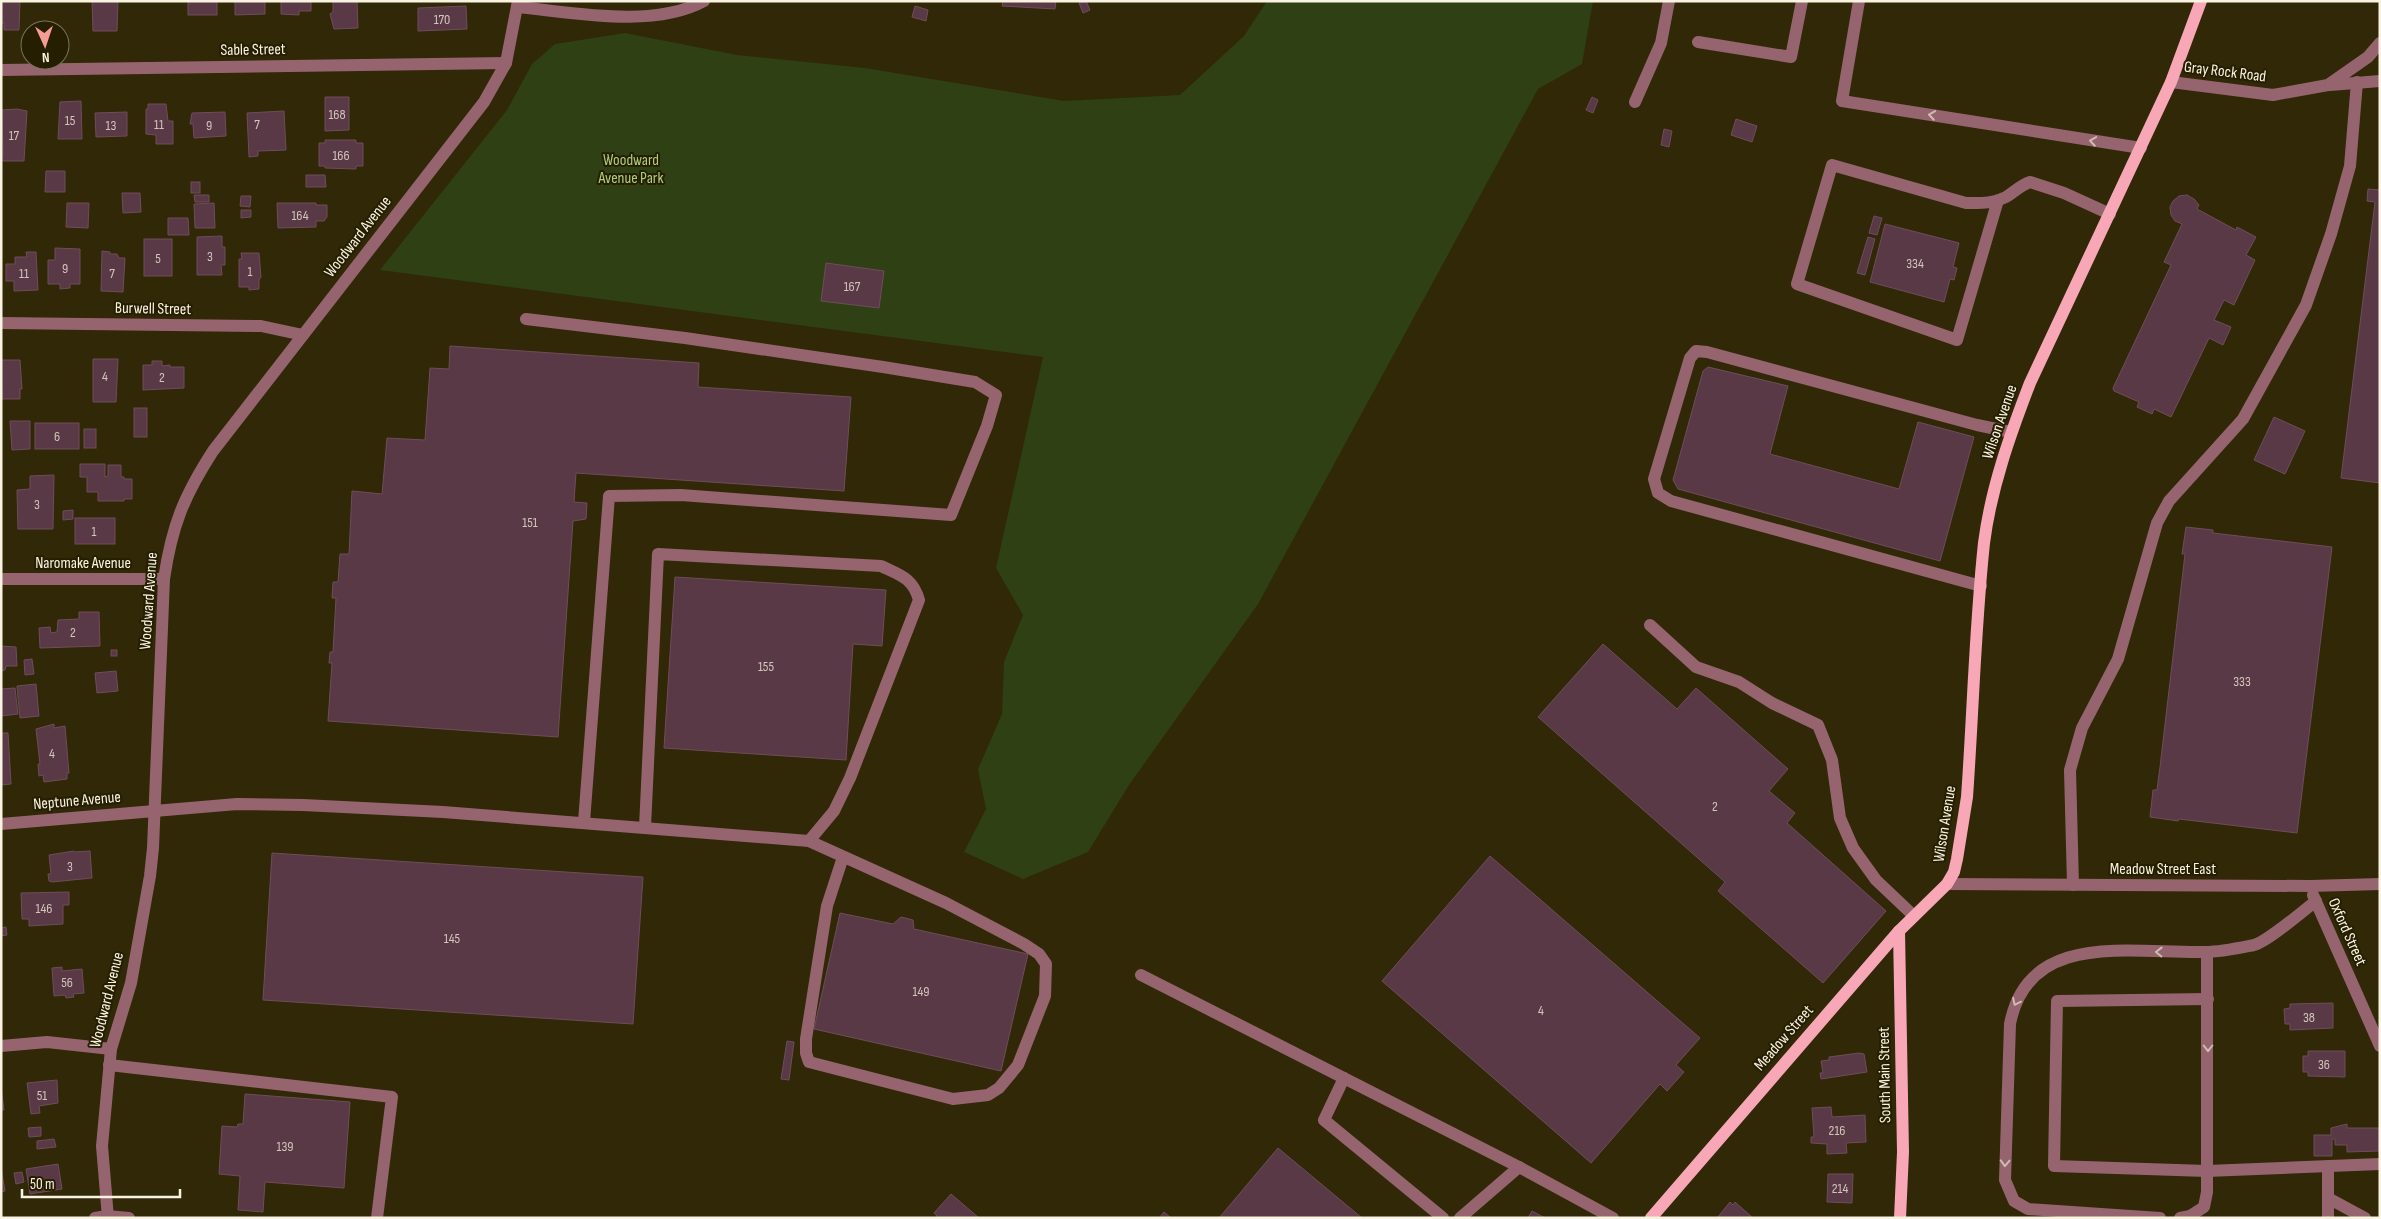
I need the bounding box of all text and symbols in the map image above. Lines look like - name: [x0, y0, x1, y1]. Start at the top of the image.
- house number: 170: [434, 11, 450, 28]
- north arrow: [20, 20, 70, 70]
- street label: Sable Street: [220, 40, 286, 60]
- text: N: [41, 49, 50, 66]
- street label: Gray Rock Road: [2183, 58, 2267, 86]
- house number: 168: [328, 106, 346, 123]
- one-way arrow: [1928, 111, 1936, 121]
- house number: 15: [65, 112, 76, 129]
- house number: 11: [154, 116, 164, 133]
- house number: 7: [254, 116, 260, 133]
- house number: 13: [106, 117, 117, 134]
- house number: 9: [206, 117, 212, 134]
- house number: 17: [9, 127, 20, 144]
- one-way arrow: [2088, 136, 2097, 146]
- house number: 166: [332, 147, 350, 164]
- park label: Woodward Avenue Park: [597, 151, 664, 188]
- street label: Woodward Avenue: [320, 193, 396, 281]
- house number: 164: [291, 207, 309, 224]
- house number: 3: [207, 248, 213, 265]
- house number: 5: [155, 250, 161, 267]
- house number: 334: [1906, 255, 1924, 272]
- house number: 9: [62, 260, 68, 277]
- house number: 1: [248, 263, 253, 280]
- house number: 11: [19, 265, 29, 282]
- house number: 7: [109, 265, 115, 282]
- house number: 167: [844, 278, 861, 295]
- street label: Burwell Street: [115, 299, 191, 319]
- house number: 4: [102, 368, 108, 385]
- house number: 2: [159, 369, 165, 386]
- street label: Wilson Avenue: [1978, 382, 2022, 462]
- house number: 6: [54, 428, 60, 445]
- house number: 3: [34, 496, 40, 513]
- house number: 151: [522, 514, 538, 531]
- house number: 1: [92, 523, 97, 540]
- street label: Woodward Avenue: [136, 552, 162, 650]
- street label: Naromake Avenue: [35, 554, 131, 573]
- house number: 2: [70, 624, 76, 641]
- house number: 155: [758, 658, 774, 675]
- house number: 333: [2233, 673, 2251, 690]
- house number: 4: [49, 745, 55, 762]
- street label: Wilson Avenue: [1930, 784, 1960, 864]
- street label: Neptune Avenue: [32, 788, 122, 814]
- house number: 2: [1712, 798, 1718, 815]
- house number: 3: [67, 858, 73, 875]
- street label: Meadow Street East: [2110, 860, 2216, 879]
- street label: Oxford Street: [2324, 895, 2370, 969]
- house number: 146: [36, 900, 52, 917]
- house number: 145: [444, 930, 461, 947]
- one-way arrow: [2154, 946, 2162, 957]
- street label: Woodward Avenue: [86, 950, 128, 1050]
- house number: 56: [61, 974, 73, 991]
- house number: 149: [913, 983, 929, 1000]
- one-way arrow: [2012, 997, 2023, 1006]
- street label: Meadow Street: [1750, 1001, 1818, 1075]
- house number: 4: [1538, 1002, 1544, 1019]
- house number: 38: [2303, 1009, 2315, 1026]
- street label: South Main Street: [1875, 1027, 1895, 1123]
- one-way arrow: [2203, 1044, 2213, 1052]
- house number: 36: [2318, 1056, 2330, 1073]
- house number: 51: [37, 1087, 47, 1104]
- house number: 216: [1829, 1122, 1845, 1139]
- house number: 139: [277, 1138, 293, 1155]
- one-way arrow: [2000, 1159, 2011, 1167]
- scale bar: [22, 1166, 180, 1198]
- text: 50 m: [30, 1175, 55, 1194]
- house number: 214: [1832, 1180, 1848, 1197]

